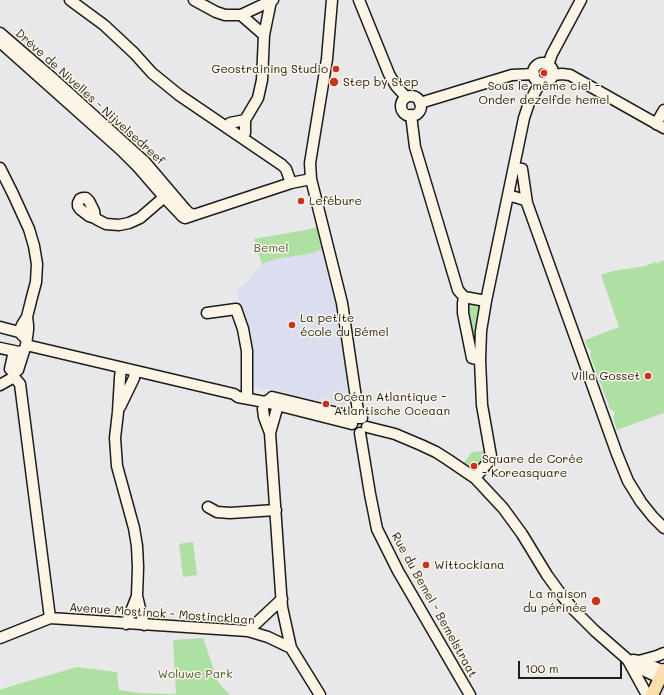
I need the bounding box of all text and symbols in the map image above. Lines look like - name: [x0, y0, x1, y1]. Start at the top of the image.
- street label: Drève de Nivelles - Nijvelsedreef: [12, 26, 168, 168]
- place label: Geostraining Studio: [212, 62, 328, 76]
- marker: Geostraining Studio: [331, 64, 341, 74]
- marker: Sous le même ciel - Onder dezelfde hemel: [539, 68, 549, 78]
- place label: Step by Step: [343, 75, 418, 89]
- marker: Step by Step: [328, 76, 340, 88]
- place label: Sous le même ciel - Onder dezelfde hemel: [479, 79, 609, 107]
- place label: Lefébure: [309, 194, 362, 208]
- marker: Lefébure: [296, 196, 306, 206]
- park label: Bemel: [254, 241, 288, 255]
- place label: La petite école du Bémel: [300, 311, 389, 339]
- marker: La petite école du Bémel: [287, 320, 297, 330]
- place label: Villa Gosset: [571, 369, 640, 383]
- marker: Villa Gosset: [643, 371, 653, 381]
- place label: Océan Atlantique - Atlantische Oceaan: [334, 390, 450, 418]
- marker: Océan Atlantique - Atlantische Oceaan: [321, 399, 331, 409]
- place label: Square de Corée - Koreasquare: [482, 452, 583, 480]
- marker: Square de Corée - Koreasquare: [469, 461, 479, 471]
- street label: Rue du Bemel - Bemelstraat: [388, 530, 480, 680]
- place label: Wittockiana: [434, 558, 505, 572]
- marker: Wittockiana: [421, 560, 431, 570]
- place label: La maison du périnée: [523, 587, 587, 615]
- marker: La maison du périnée: [590, 595, 602, 607]
- street label: Avenue Mostinck - Mostincklaan: [69, 600, 255, 628]
- scale bar: [520, 653, 624, 679]
- text: 100 m: [525, 660, 559, 676]
- park label: Woluwe Park: [157, 667, 233, 681]

